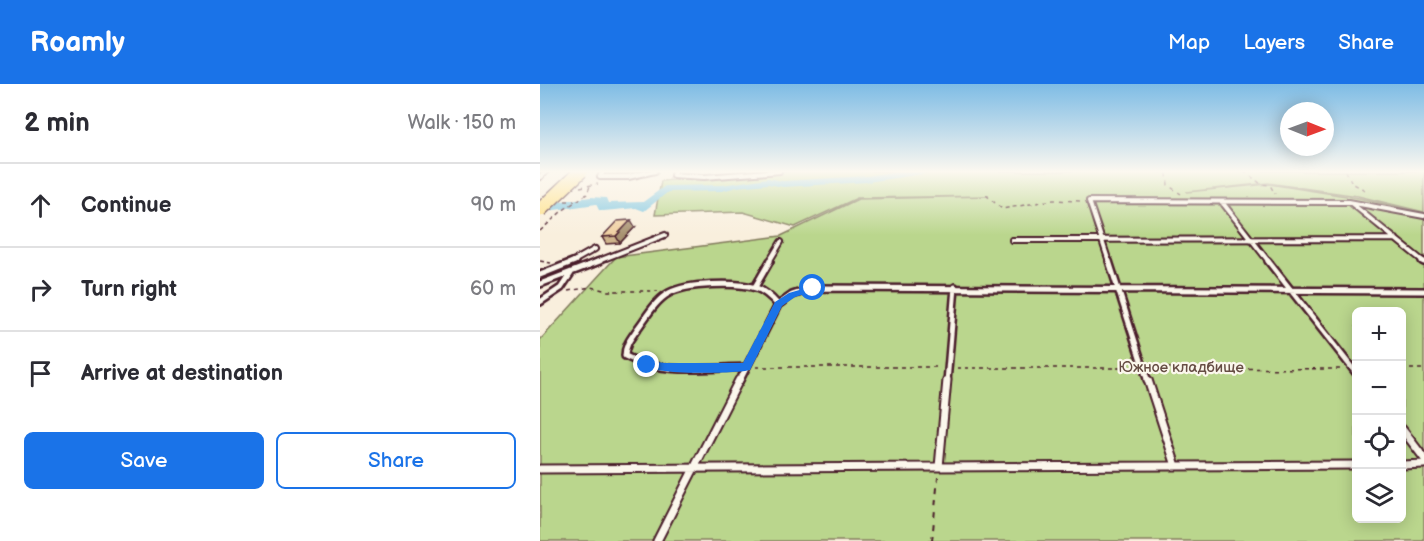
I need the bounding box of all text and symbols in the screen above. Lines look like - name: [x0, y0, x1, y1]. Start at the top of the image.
- text: Roamly: [30, 26, 125, 59]
- text: Map: [1168, 30, 1210, 55]
- text: Layers: [1243, 30, 1305, 55]
- text: Share: [1338, 30, 1394, 55]
- north arrow: [1280, 102, 1334, 156]
- text: 2 min: [24, 108, 90, 139]
- text: Walk · 150 m: [407, 111, 516, 135]
- icon: ahead: [24, 189, 57, 222]
- text: Continue: [81, 192, 171, 219]
- text: 90 m: [471, 193, 516, 217]
- icon: right: [24, 273, 57, 306]
- route start: [799, 274, 825, 300]
- text: Turn right: [81, 276, 177, 303]
- text: 60 m: [470, 277, 516, 301]
- map controls: [1352, 307, 1406, 523]
- button: +: [1352, 307, 1406, 361]
- route end: [633, 351, 659, 377]
- icon: arrive: [24, 357, 57, 390]
- park label: Южное кладбище: [1118, 358, 1244, 377]
- text: Arrive at destination: [81, 360, 283, 387]
- button: −: [1352, 361, 1406, 415]
- button: locate: [1352, 415, 1406, 469]
- button: Save: [24, 432, 264, 489]
- button: Share: [276, 432, 516, 489]
- button: layers: [1352, 469, 1406, 523]

